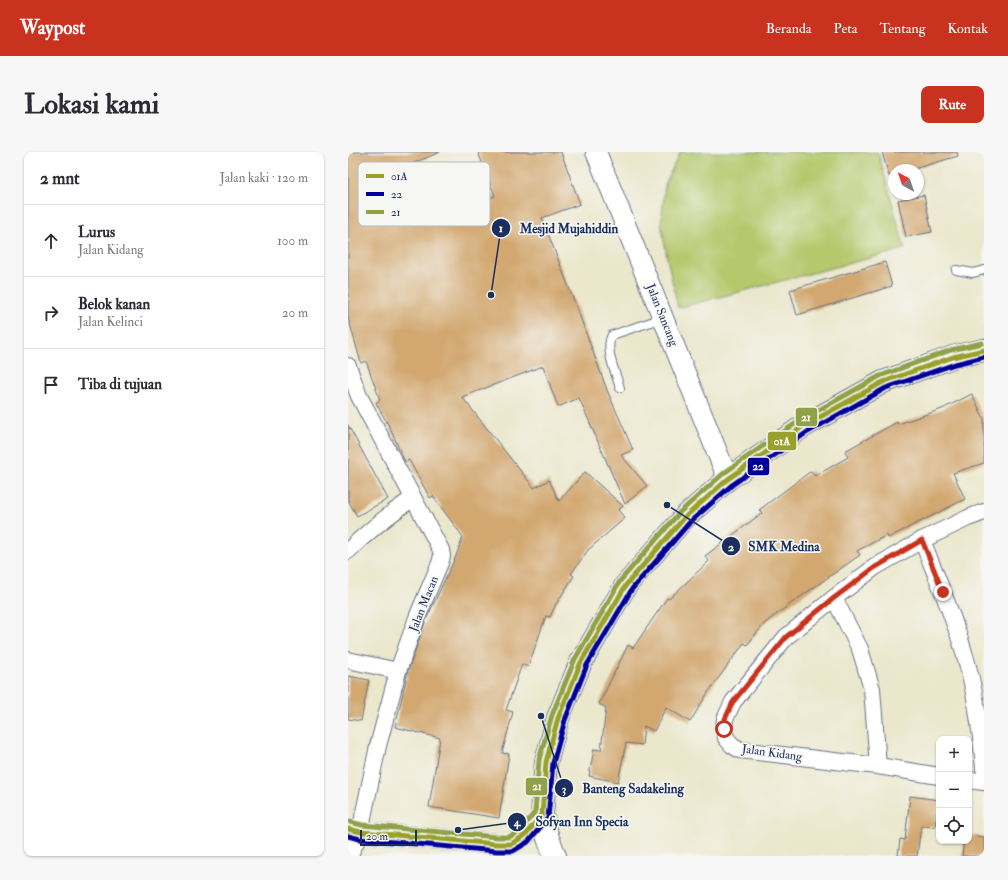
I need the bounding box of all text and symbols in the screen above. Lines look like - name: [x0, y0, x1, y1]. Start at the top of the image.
- text: Waypost: [20, 16, 85, 40]
- text: Beranda: [766, 20, 812, 37]
- text: Peta: [834, 20, 858, 37]
- text: Tentang: [880, 20, 926, 37]
- text: Kontak: [948, 20, 988, 37]
- button: Rute: [921, 86, 984, 123]
- text: Lokasi kami: [24, 87, 159, 122]
- legend: [358, 162, 490, 226]
- north arrow: [888, 164, 924, 200]
- text: 2 mnt: [40, 168, 80, 189]
- text: Jalan kaki · 120 m: [220, 170, 308, 186]
- text: 01A: [391, 170, 407, 183]
- text: 22: [391, 188, 403, 201]
- text: 21: [391, 206, 401, 219]
- callout: Mesjid Mujahiddin: [491, 216, 626, 241]
- text: 1: [499, 221, 503, 236]
- text: Mesjid Mujahiddin: [519, 221, 619, 237]
- text: Lurus: [78, 223, 115, 242]
- icon: ahead: [40, 230, 62, 252]
- text: 100 m: [277, 233, 308, 249]
- text: Jalan Kidang: [78, 242, 144, 258]
- street label: Jalan Sancang: [642, 281, 682, 349]
- text: Belok kanan: [78, 295, 150, 314]
- icon: right: [40, 302, 62, 324]
- text: 20 m: [282, 305, 308, 321]
- text: Jalan Kelinci: [78, 314, 143, 330]
- icon: arrive: [40, 374, 62, 396]
- text: Tiba di tujuan: [78, 375, 162, 394]
- line badge: 21: [795, 407, 818, 427]
- text: 21: [801, 411, 811, 424]
- line badge: 01A: [767, 431, 797, 451]
- text: 01A: [774, 435, 791, 448]
- line badge: 22: [747, 457, 770, 476]
- text: 22: [752, 460, 764, 473]
- callout: SMK Medina: [721, 534, 828, 559]
- text: SMK Medina: [748, 539, 820, 555]
- text: 2: [728, 540, 734, 555]
- street label: Jalan Macan: [406, 574, 442, 635]
- route end: [934, 583, 952, 601]
- route start: [715, 720, 733, 738]
- map controls: [936, 736, 972, 844]
- button: +: [936, 736, 972, 772]
- street label: Jalan Kidang: [740, 741, 804, 765]
- button: −: [936, 772, 972, 808]
- callout: Banteng Sadakeling: [554, 776, 692, 801]
- line badge: 21: [525, 777, 548, 796]
- text: 21: [532, 780, 542, 793]
- text: Banteng Sadakeling: [582, 781, 684, 798]
- text: 3: [562, 782, 567, 797]
- button: locate: [936, 808, 972, 844]
- callout: Sofyan Inn Specia: [507, 809, 636, 834]
- text: Sofyan Inn Specia: [536, 814, 629, 831]
- text: 4: [513, 815, 522, 830]
- scale bar: [360, 828, 417, 847]
- text: 20 m: [366, 830, 388, 843]

